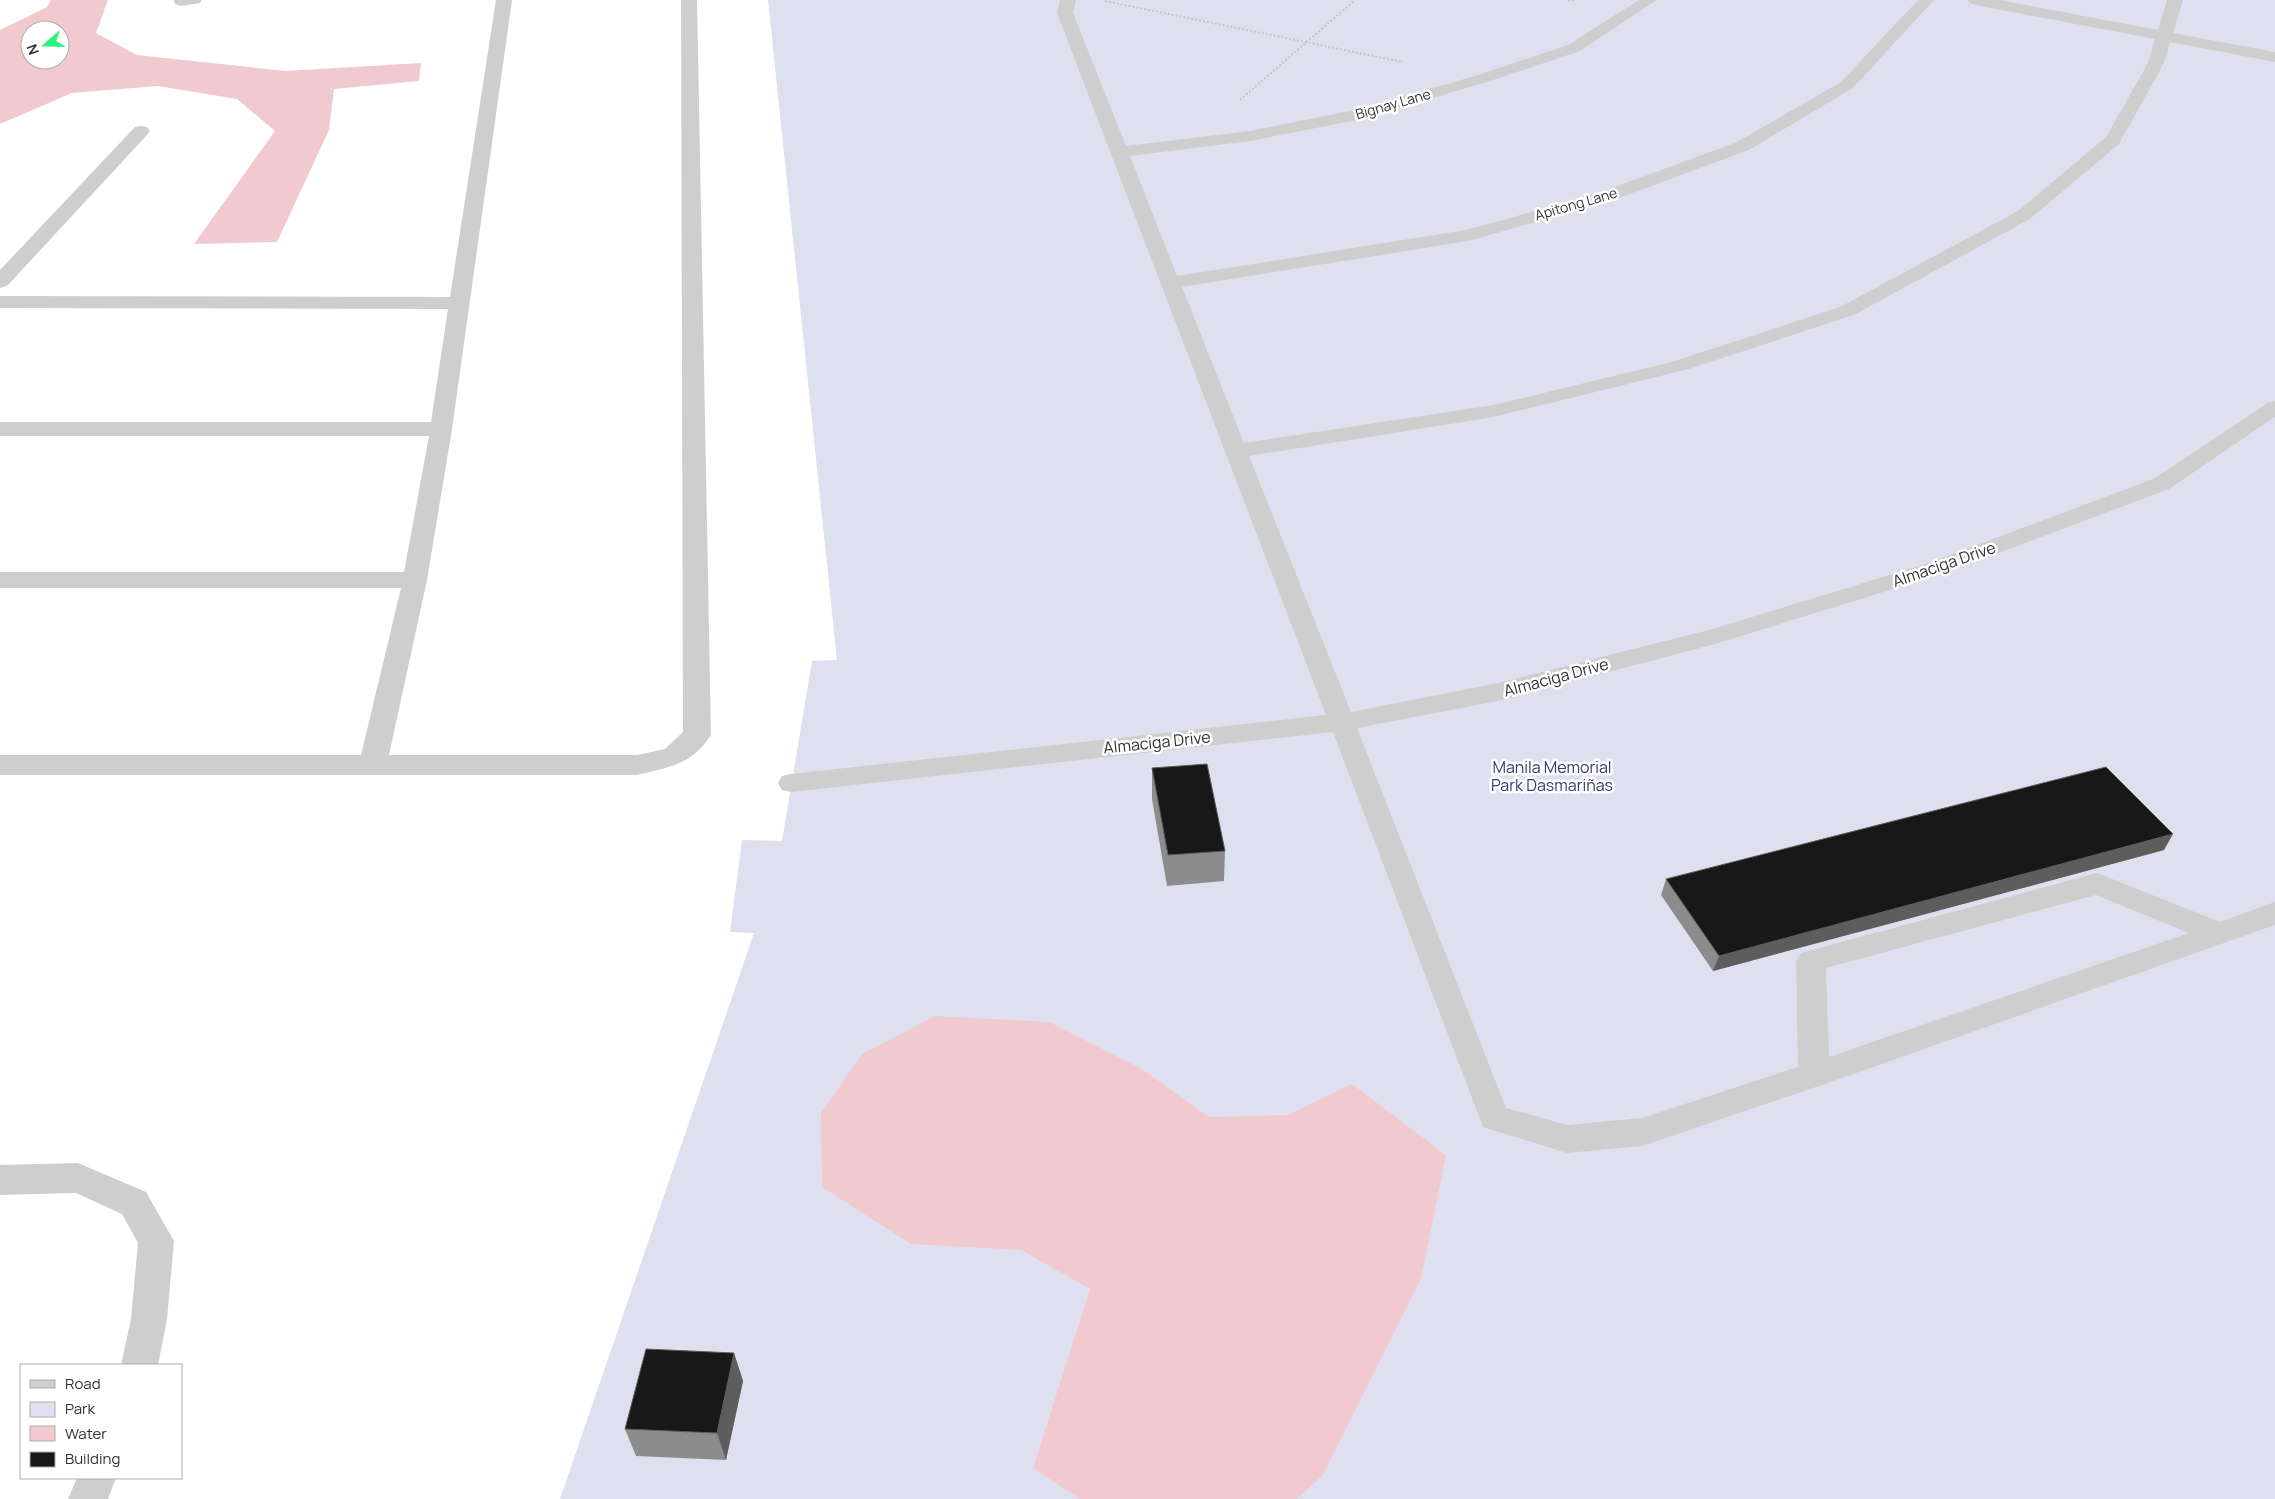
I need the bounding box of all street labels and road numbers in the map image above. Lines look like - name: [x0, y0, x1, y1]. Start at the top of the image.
- street label: Bignay Lane: [1353, 84, 1433, 123]
- street label: Apitong Lane: [1532, 183, 1619, 224]
- street label: Almaciga Drive: [1890, 536, 1998, 592]
- street label: Almaciga Drive: [1501, 652, 1611, 702]
- street label: Almaciga Drive: [1102, 725, 1212, 759]

